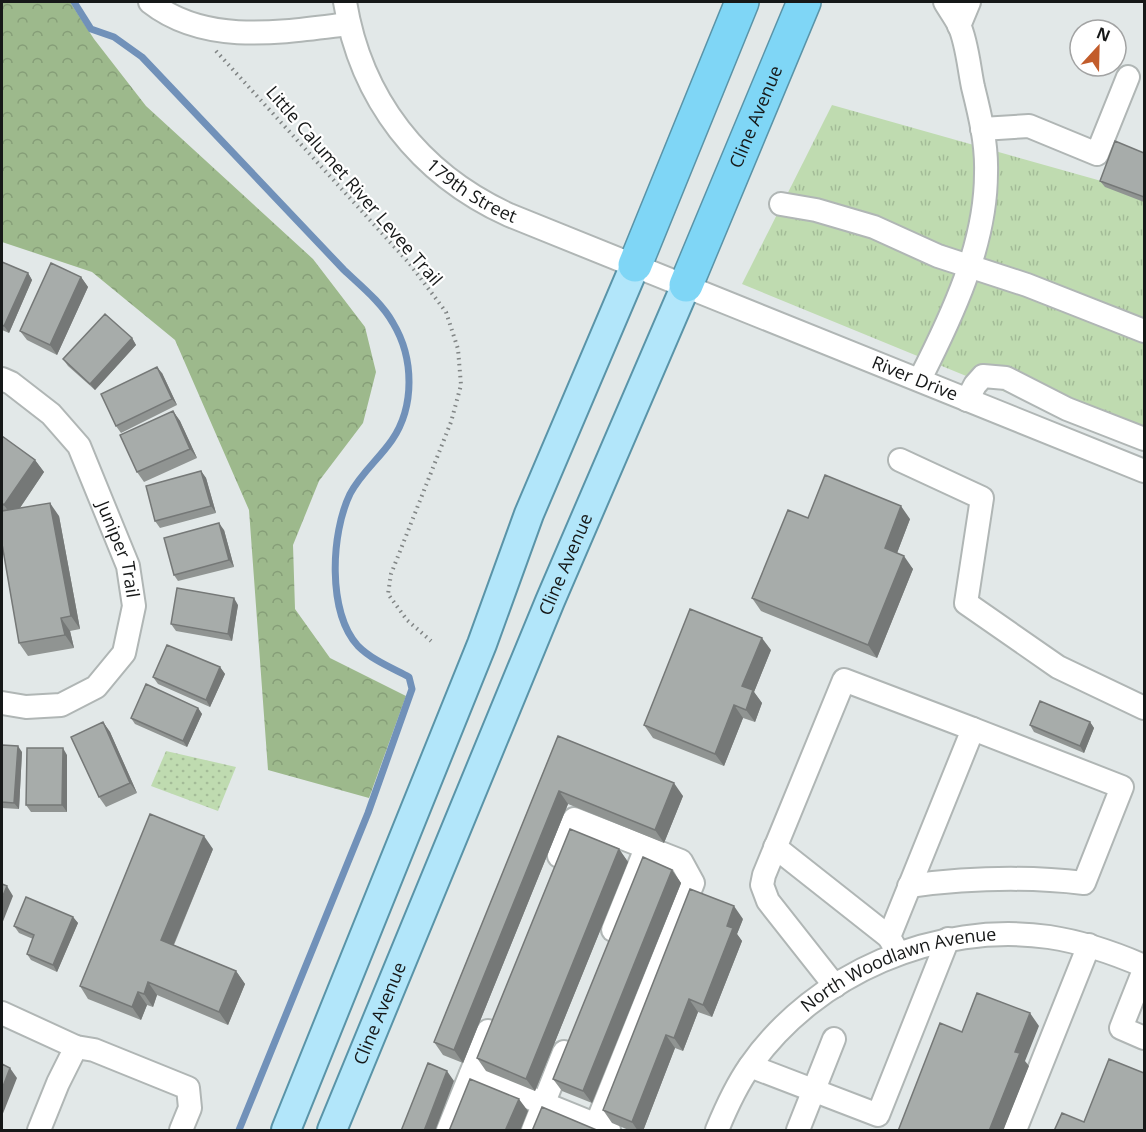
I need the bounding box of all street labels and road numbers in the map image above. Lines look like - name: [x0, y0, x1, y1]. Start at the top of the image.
- street label: Cline Avenue: [723, 62, 787, 172]
- street label: Little Calumet River Levee Trail: [261, 80, 448, 290]
- street label: 179th Street: [422, 153, 521, 228]
- street label: River Drive: [869, 350, 962, 406]
- street label: Juniper Trail: [91, 495, 146, 599]
- street label: Cline Avenue: [532, 509, 597, 619]
- street label: North Woodlawn Avenue: [795, 921, 997, 1017]
- street label: Cline Avenue: [347, 958, 411, 1068]

